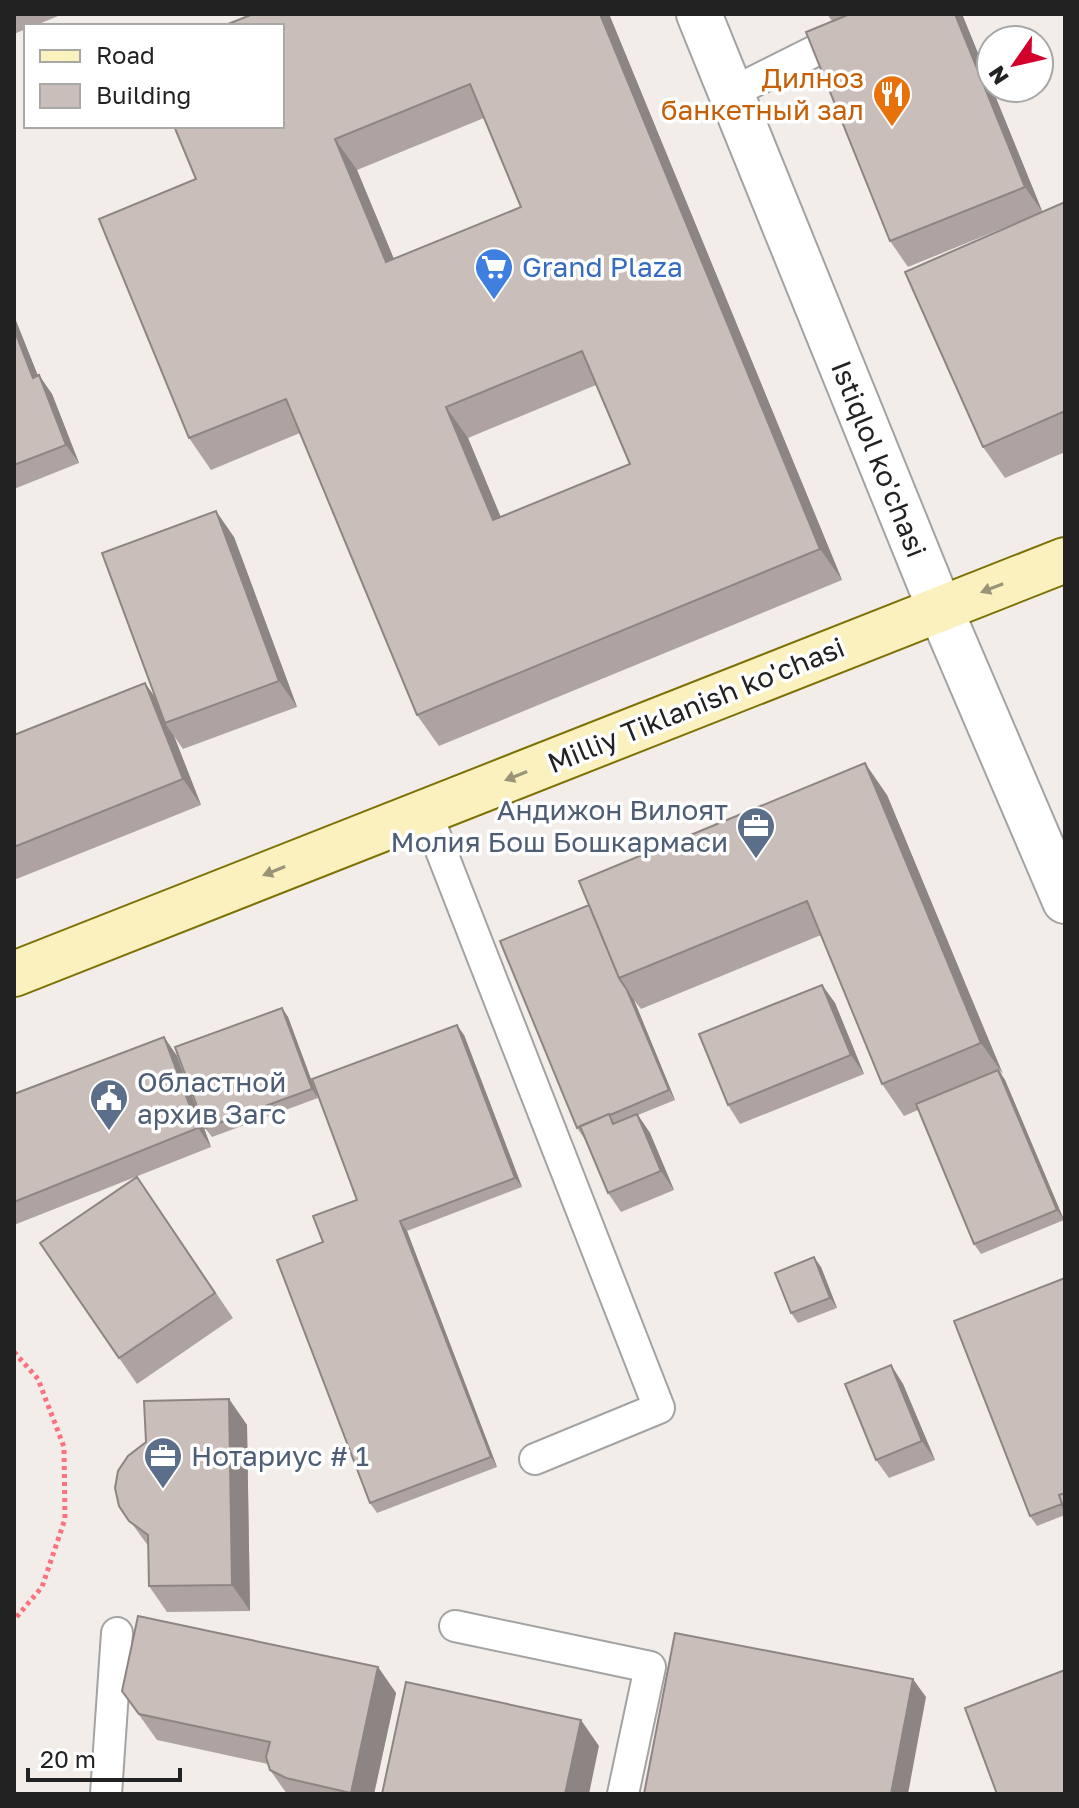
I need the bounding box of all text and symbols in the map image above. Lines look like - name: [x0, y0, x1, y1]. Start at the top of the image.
- legend: [24, 24, 284, 128]
- north arrow: [975, 24, 1055, 104]
- text: Road: [96, 40, 155, 69]
- place label: Дилноз банкетный зал: [661, 61, 864, 126]
- text: N: [982, 61, 1014, 90]
- restaurant icon: Дилноз банкетный зал: [871, 73, 913, 128]
- text: Building: [96, 80, 191, 109]
- supermarket icon: Grand Plaza: [473, 246, 515, 301]
- place label: Grand Plaza: [522, 250, 683, 283]
- street label: Istiqlol ko'chasi: [825, 356, 934, 562]
- one-way arrow: [980, 582, 1004, 595]
- street label: Milliy Tiklanish ko'chasi: [543, 630, 849, 779]
- one-way arrow: [504, 770, 528, 783]
- place label: Андижон Вилоят Молия Бош Бошкармаси: [391, 793, 728, 858]
- office icon: Андижон Вилоят Молия Бош Бошкармаси: [735, 805, 777, 860]
- one-way arrow: [262, 865, 286, 878]
- place label: Областной архив Загс: [137, 1065, 286, 1130]
- public building icon: Областной архив Загс: [88, 1077, 130, 1132]
- office icon: Нотариус # 1: [142, 1435, 184, 1490]
- place label: Нотариус # 1: [191, 1439, 369, 1472]
- scale bar: [28, 1732, 180, 1782]
- text: 20 m: [40, 1744, 96, 1773]

